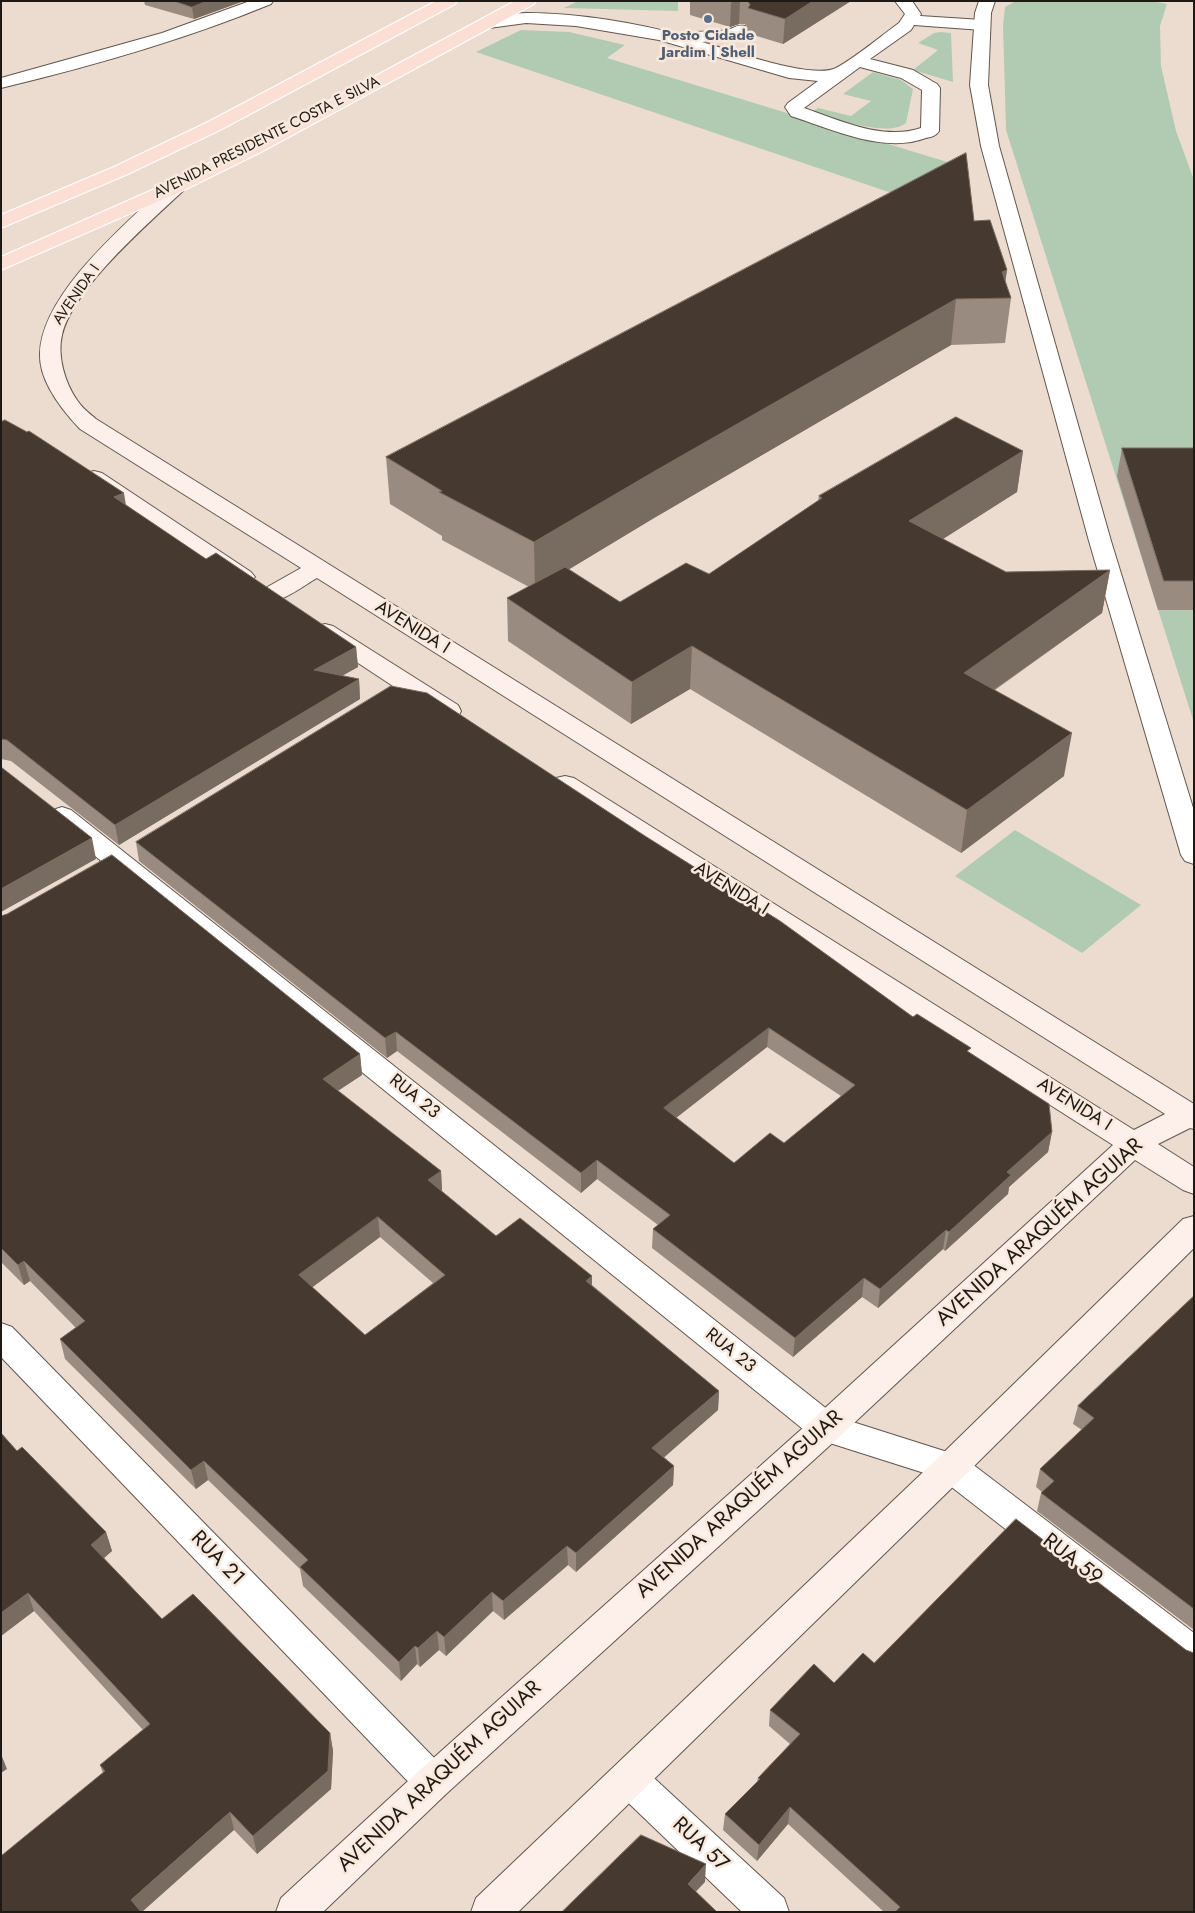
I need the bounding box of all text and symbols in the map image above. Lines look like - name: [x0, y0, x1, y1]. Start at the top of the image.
- marker: Posto Cidade Jardim | Shell: [702, 13, 714, 25]
- place label: Posto Cidade Jardim | Shell: [661, 27, 755, 62]
- street label: AVENIDA PRESIDENTE COSTA E SILVA: [151, 73, 383, 203]
- street label: AVENIDA I: [50, 261, 104, 329]
- street label: AVENIDA I: [371, 597, 453, 659]
- street label: AVENIDA I: [690, 858, 772, 920]
- street label: RUA 23: [384, 1070, 444, 1124]
- street label: AVENIDA I: [1033, 1074, 1115, 1136]
- street label: AVENIDA ARAQUÉM AGUIAR: [932, 1134, 1148, 1332]
- street label: RUA 23: [700, 1324, 760, 1378]
- street label: AVENIDA ARAQUÉM AGUIAR: [632, 1406, 848, 1604]
- street label: RUA 21: [185, 1526, 249, 1592]
- street label: RUA 59: [1037, 1529, 1107, 1591]
- street label: AVENIDA ARAQUÉM AGUIAR: [333, 1676, 547, 1878]
- street label: RUA 57: [667, 1813, 733, 1877]

